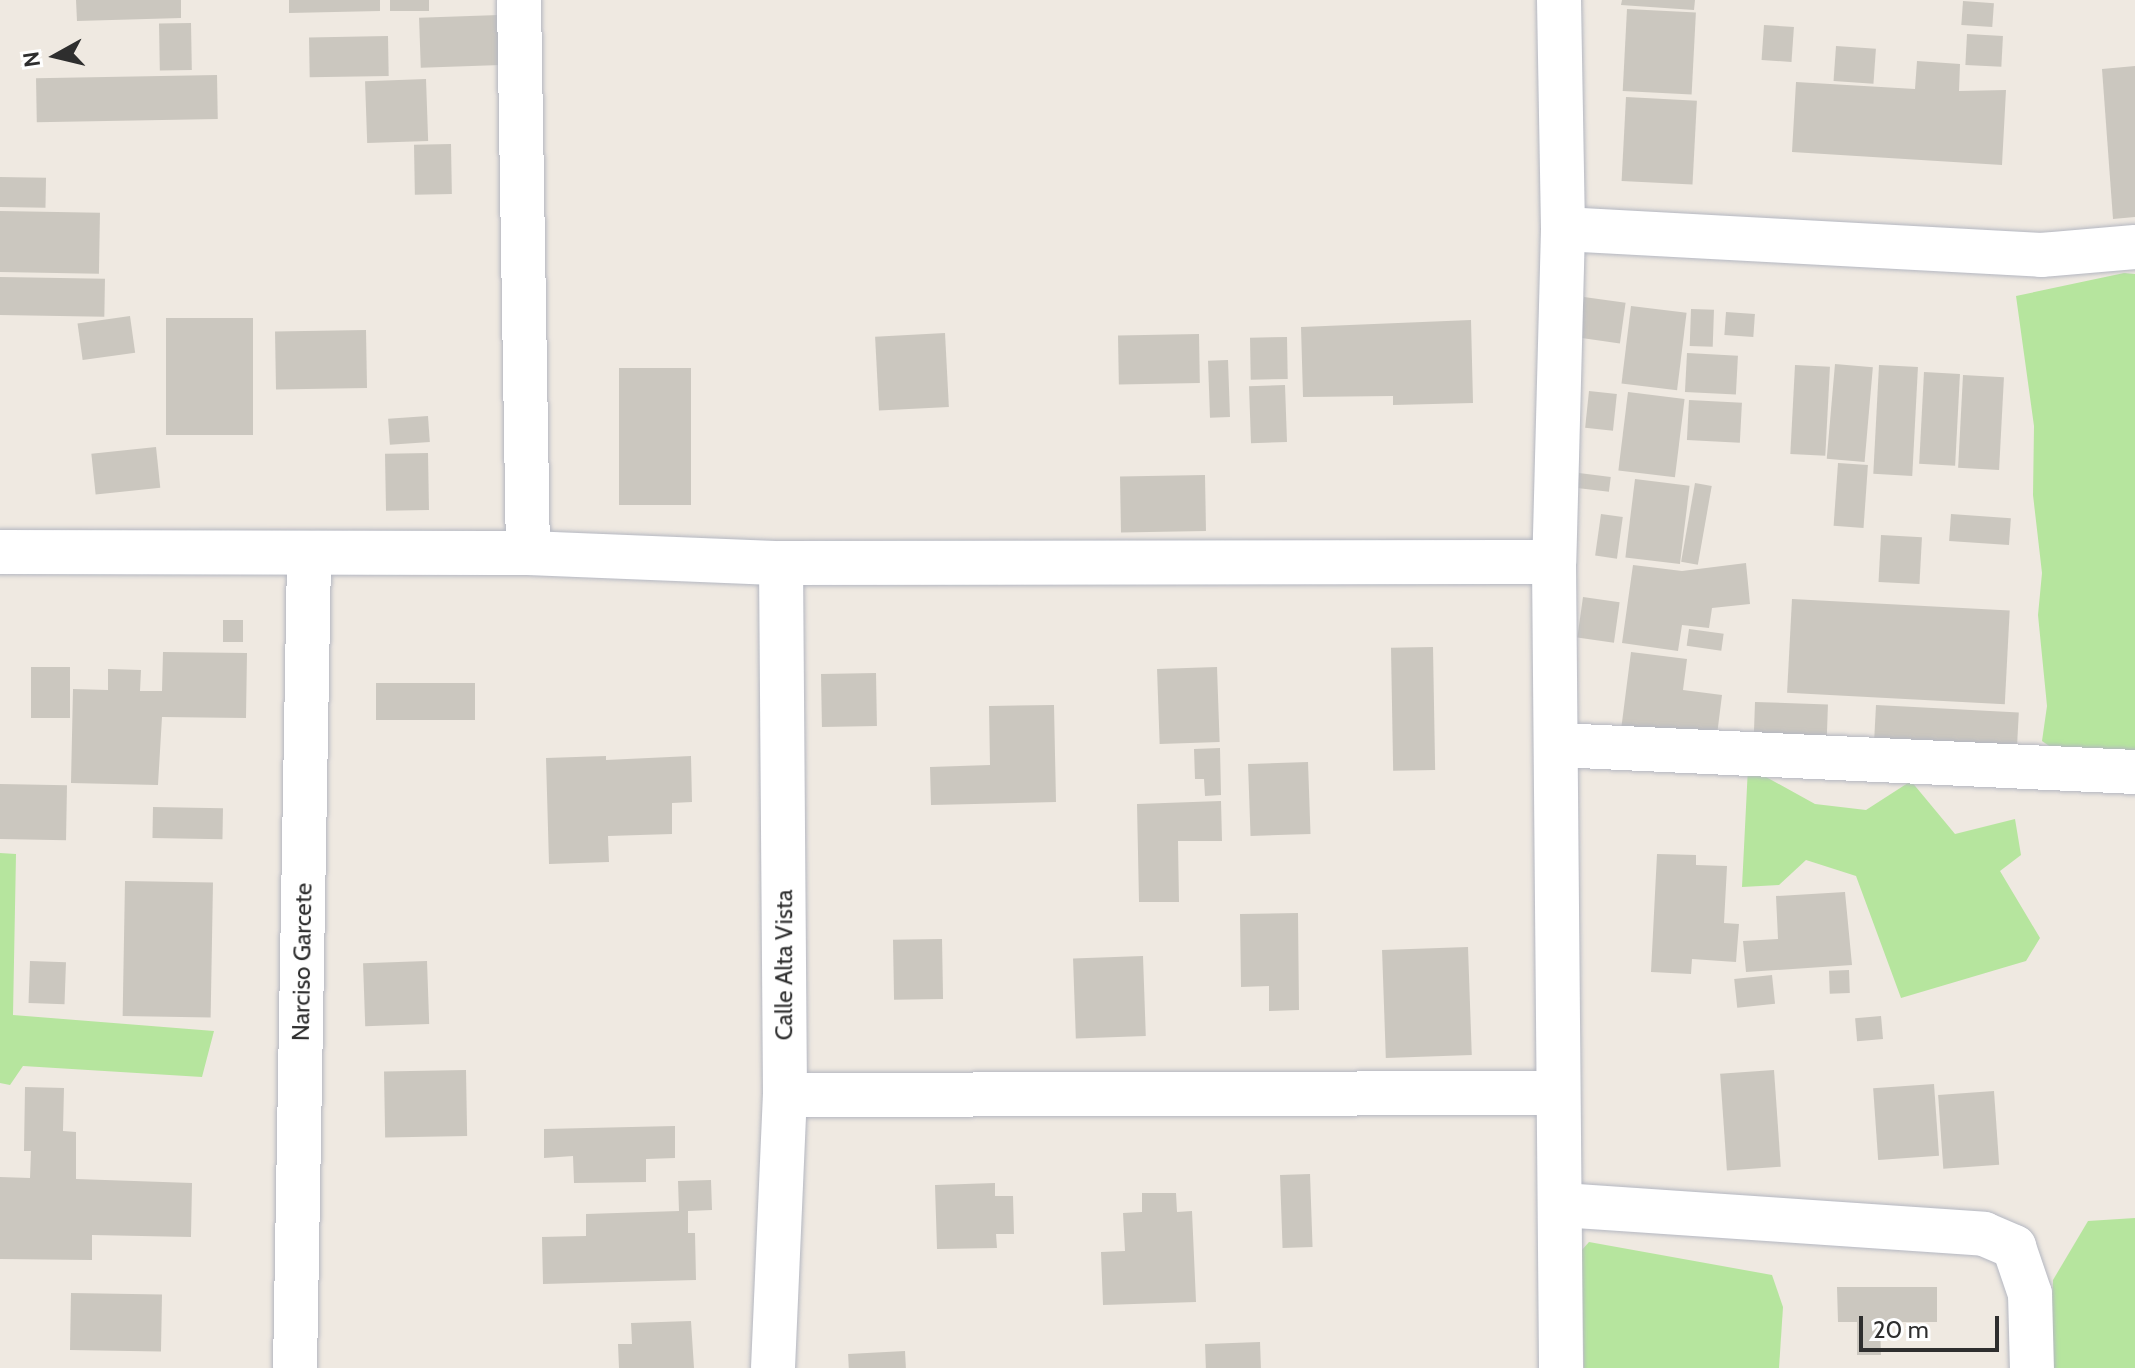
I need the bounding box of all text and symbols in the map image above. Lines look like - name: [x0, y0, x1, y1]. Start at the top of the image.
- north arrow: [16, 16, 96, 96]
- text: N: [17, 50, 46, 69]
- street label: Narciso Garcete: [286, 883, 318, 1041]
- street label: Calle Alta Vista: [770, 890, 798, 1040]
- scale bar: [1863, 1300, 2003, 1350]
- text: 20 m: [1873, 1315, 1929, 1344]

